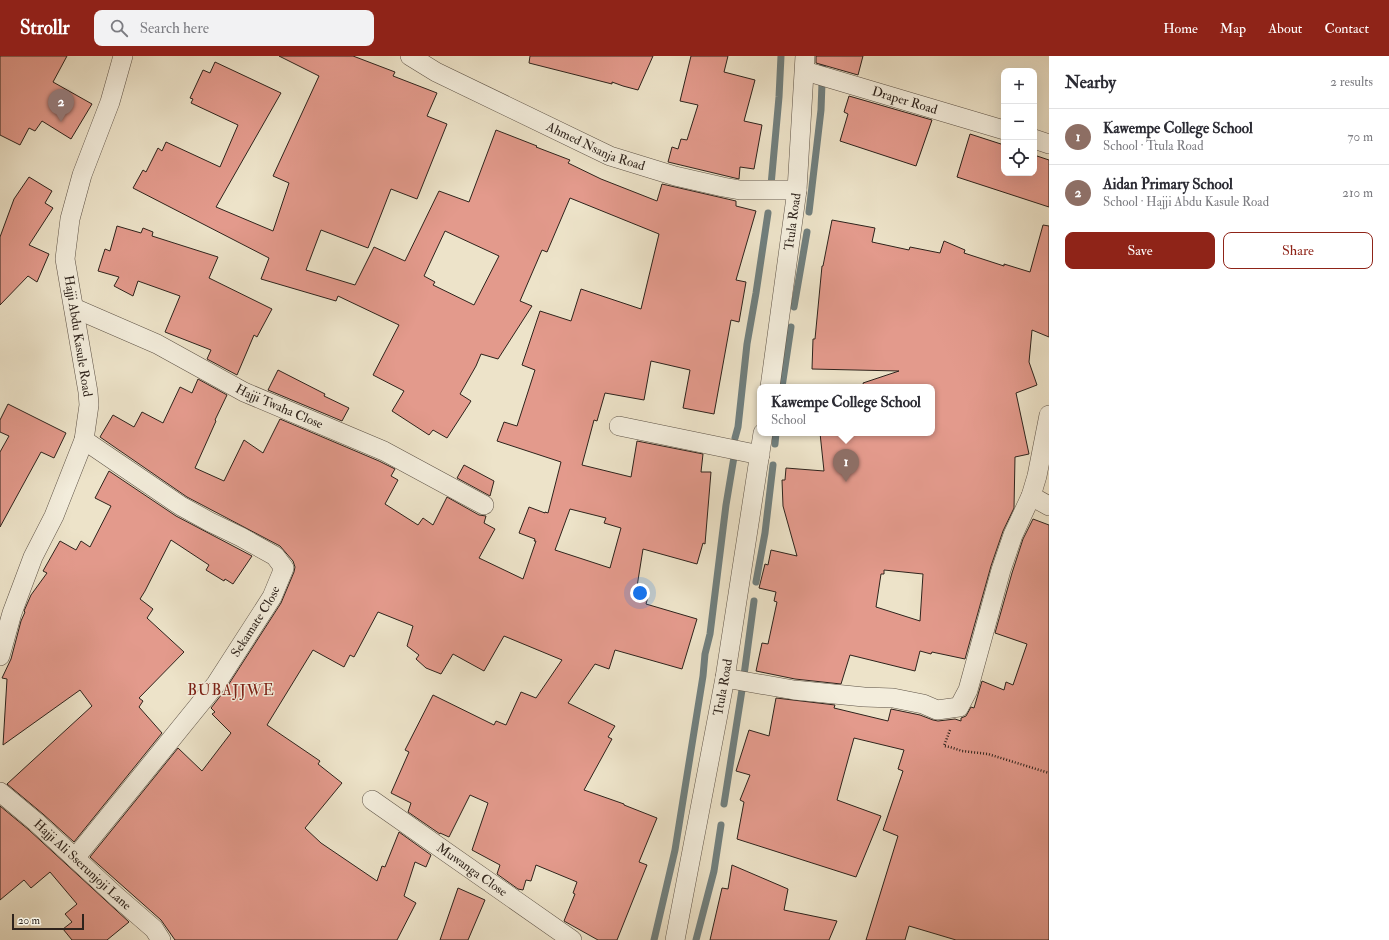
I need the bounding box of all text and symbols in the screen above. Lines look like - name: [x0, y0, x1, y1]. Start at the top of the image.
- search box: [94, 10, 374, 46]
- text: Strollr: [20, 16, 70, 40]
- icon: search: [108, 17, 130, 39]
- text: Search here: [140, 19, 209, 38]
- text: Home: [1163, 20, 1198, 37]
- text: Map: [1220, 20, 1246, 37]
- text: About: [1268, 20, 1302, 37]
- text: Contact: [1324, 20, 1369, 37]
- map controls: [1001, 68, 1037, 176]
- button: +: [1001, 68, 1037, 104]
- text: Nearby: [1065, 72, 1116, 93]
- text: 2 results: [1330, 74, 1373, 90]
- street label: Draper Road: [870, 83, 940, 118]
- pin: 2: [48, 89, 74, 122]
- button: −: [1001, 104, 1037, 140]
- street label: Ahmed Nsanja Road: [543, 118, 648, 174]
- text: Kawempe College School: [1103, 119, 1253, 138]
- text: 1: [1076, 129, 1080, 145]
- text: 70 m: [1348, 129, 1373, 145]
- text: School · Ttula Road: [1103, 138, 1204, 154]
- button: locate: [1001, 140, 1037, 176]
- text: Aidan Primary School: [1103, 175, 1233, 194]
- text: 2: [1075, 185, 1081, 201]
- text: 210 m: [1342, 185, 1373, 201]
- street label: Ttula Road: [781, 191, 805, 251]
- text: School · Hajji Abdu Kasule Road: [1103, 194, 1269, 210]
- button: Save: [1065, 232, 1215, 269]
- button: Share: [1223, 232, 1373, 269]
- street label: Hajji Abdu Kasule Road: [60, 274, 96, 399]
- street label: Hajji Twaha Close: [233, 381, 326, 433]
- popup: [757, 384, 935, 436]
- text: Kawempe College School: [771, 393, 921, 412]
- text: School: [771, 412, 806, 428]
- pin: 1: [833, 449, 859, 482]
- street label: Sekamate Close: [227, 583, 284, 660]
- your location: [630, 583, 650, 603]
- street label: Ttula Road: [710, 657, 736, 717]
- district label: BUBAJJWE: [187, 681, 275, 701]
- street label: Hajji Ali Sserunjoji Lane: [30, 816, 135, 914]
- street label: Muwanga Close: [434, 840, 511, 901]
- scale bar: [12, 912, 84, 931]
- text: 20 m: [18, 914, 40, 927]

